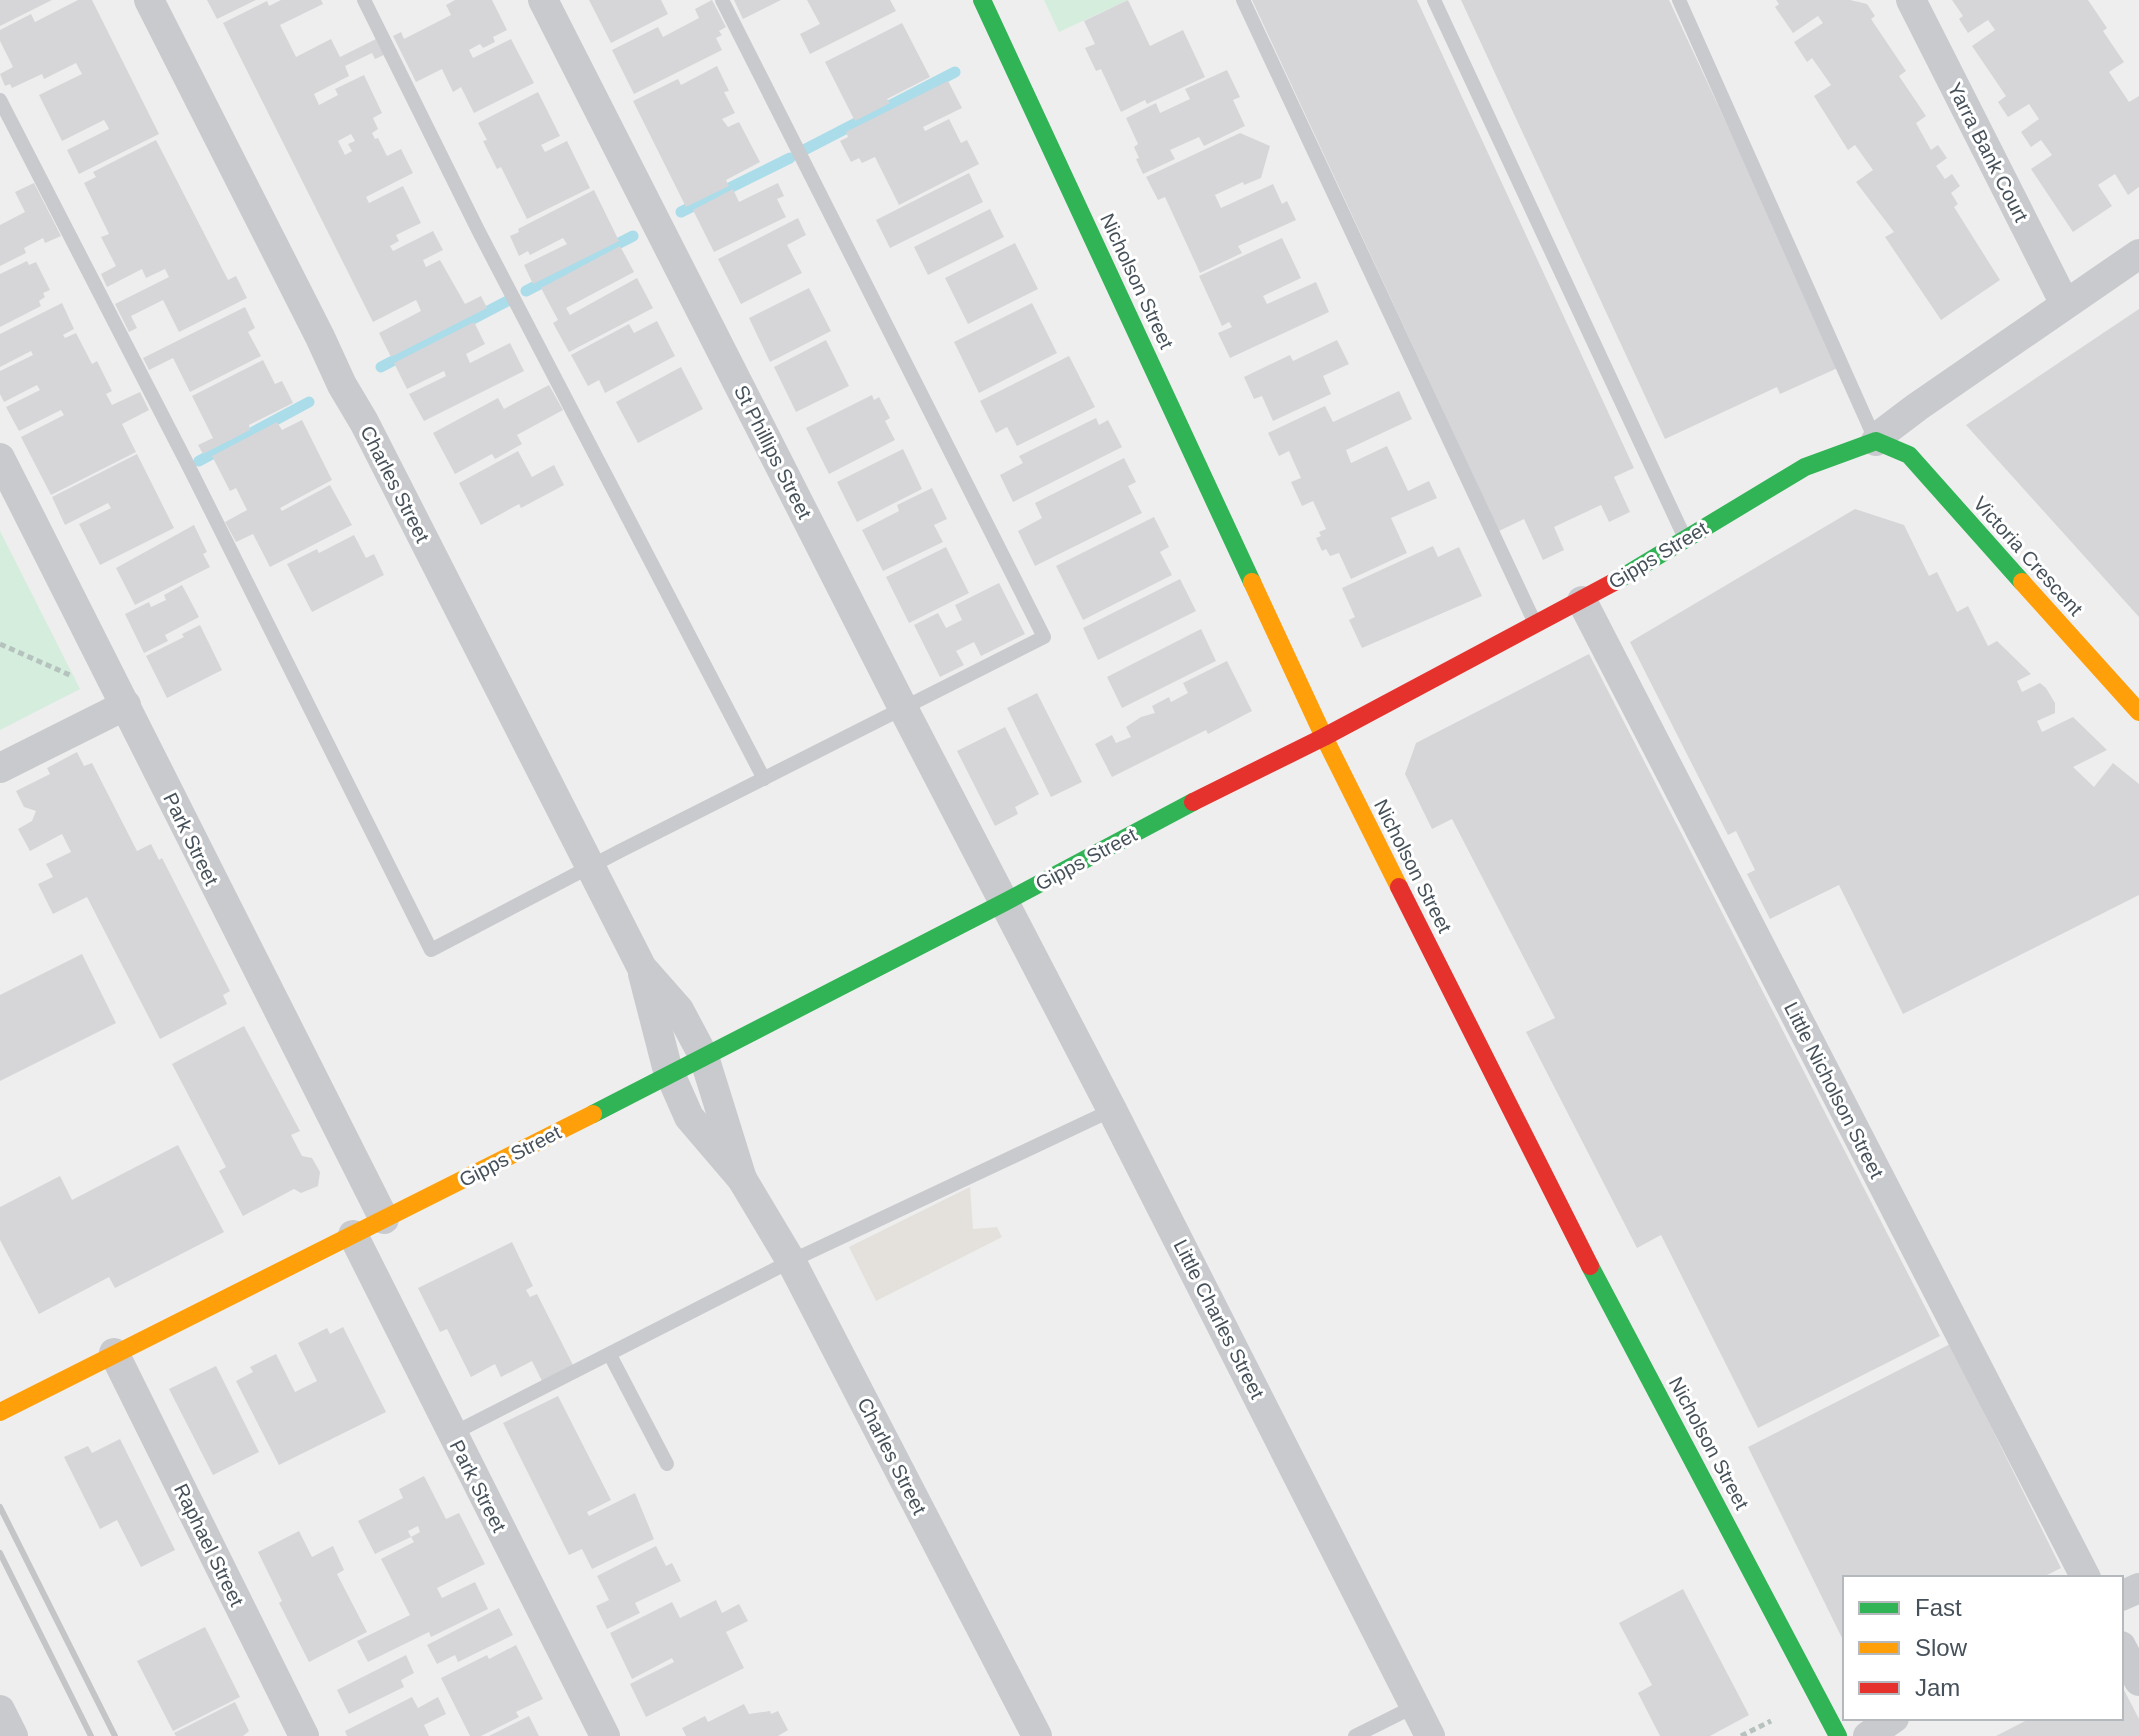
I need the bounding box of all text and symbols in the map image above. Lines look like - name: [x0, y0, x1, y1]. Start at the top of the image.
- street label: Yarra Bank Court: [1943, 79, 2033, 226]
- street label: Nicholson Street: [1096, 210, 1178, 353]
- street label: St Phillips Street: [730, 382, 816, 523]
- street label: Charles Street: [356, 422, 434, 546]
- street label: Victoria Crescent: [1969, 492, 2087, 620]
- street label: Gipps Street: [1605, 517, 1712, 593]
- street label: Park Street: [159, 789, 223, 889]
- street label: Nicholson Street: [1370, 796, 1456, 937]
- street label: Gipps Street: [1032, 823, 1141, 895]
- street label: Little Nicholson Street: [1780, 998, 1888, 1182]
- street label: Gipps Street: [455, 1121, 565, 1191]
- street label: Little Charles Street: [1169, 1236, 1269, 1403]
- street label: Nicholson Street: [1665, 1373, 1753, 1513]
- street label: Charles Street: [853, 1394, 931, 1518]
- street label: Park Street: [445, 1436, 511, 1536]
- street label: Raphael Street: [170, 1480, 248, 1610]
- legend: [1843, 1576, 2123, 1720]
- text: Fast: [1915, 1594, 1962, 1621]
- text: Slow: [1915, 1634, 1968, 1661]
- text: Jam: [1915, 1674, 1960, 1701]

